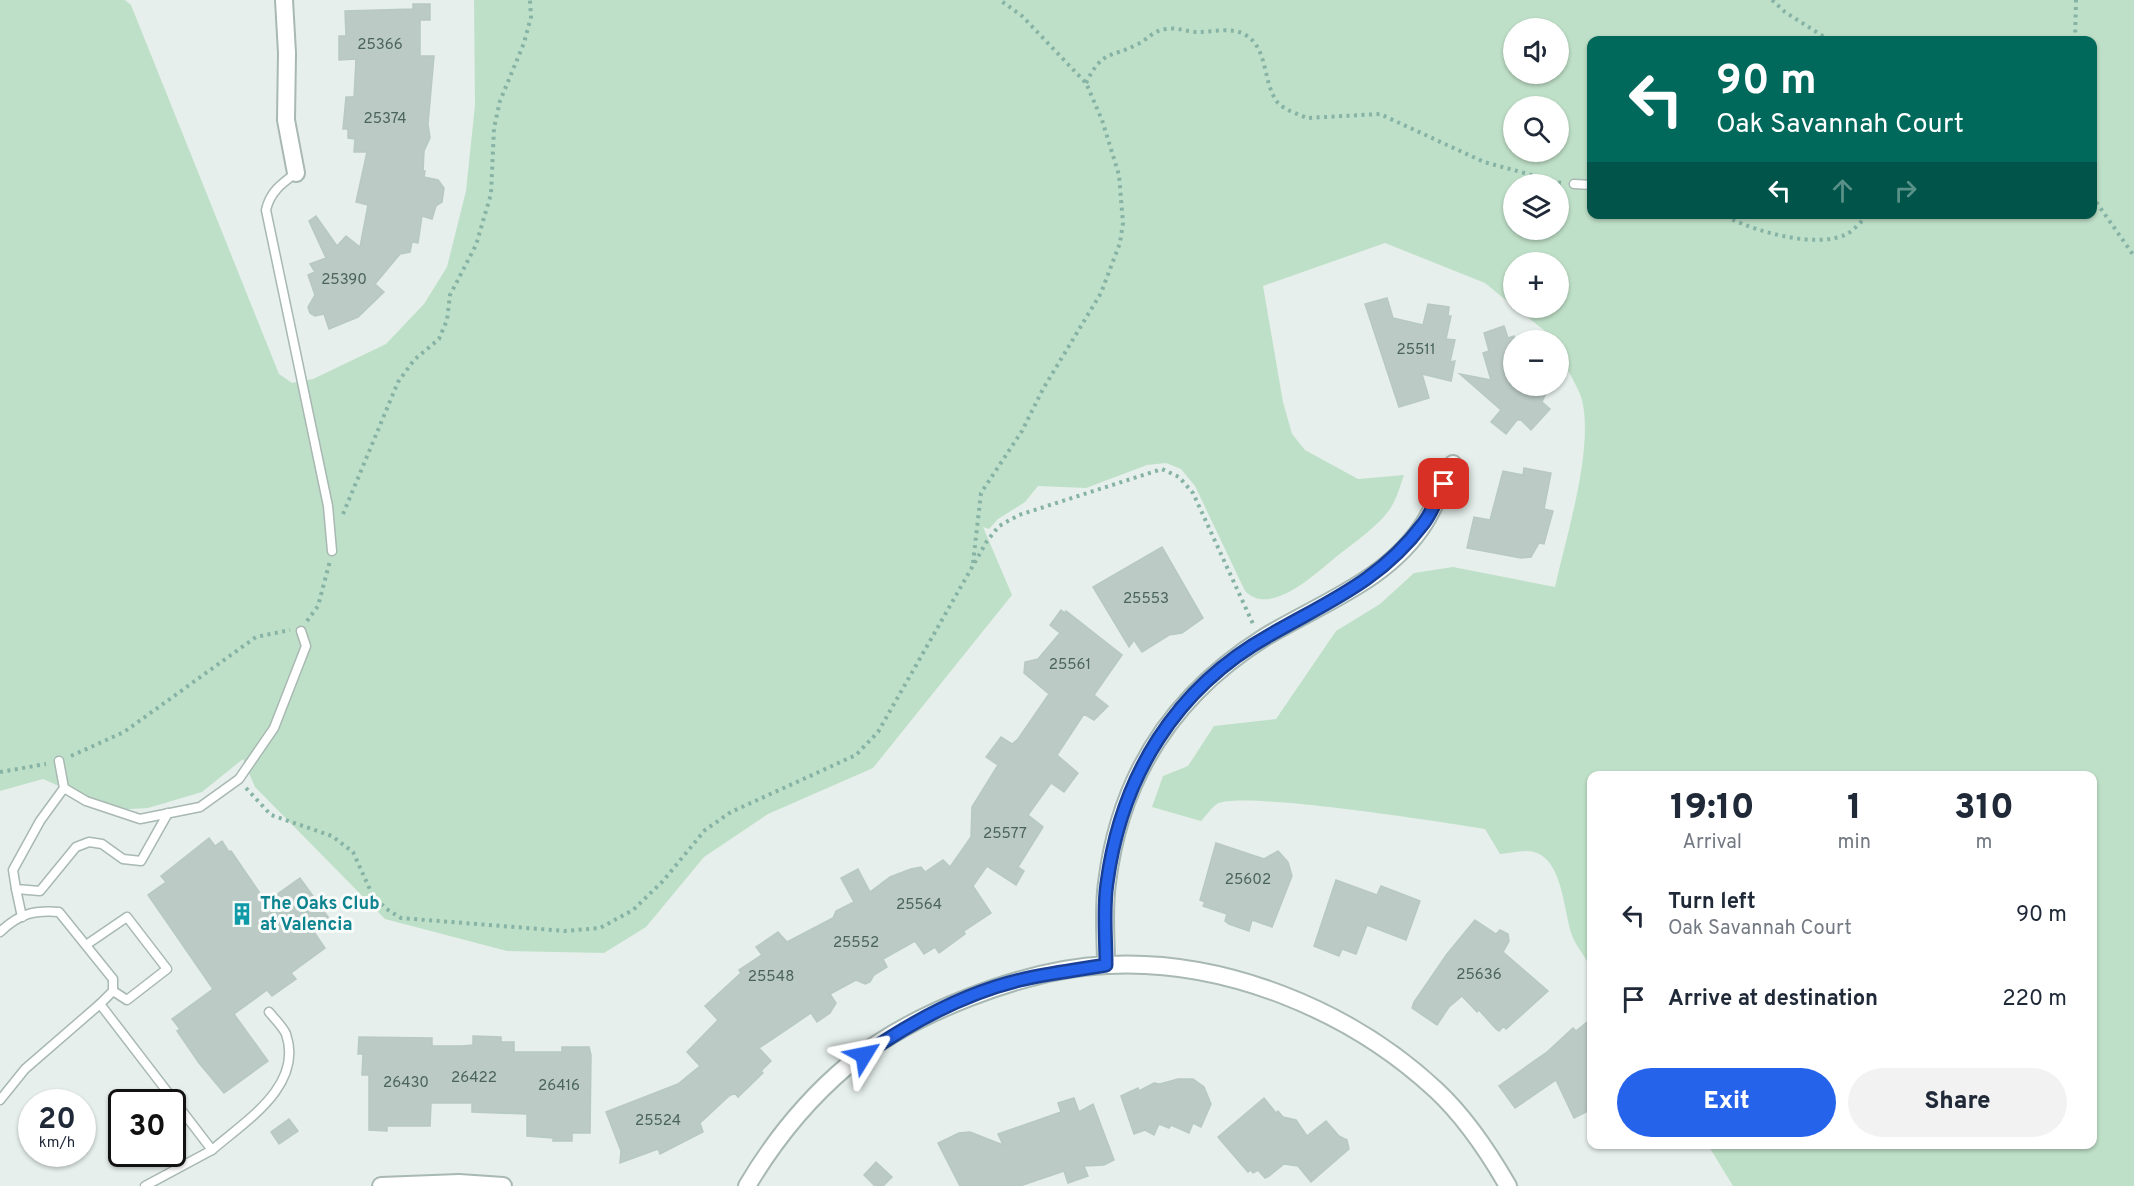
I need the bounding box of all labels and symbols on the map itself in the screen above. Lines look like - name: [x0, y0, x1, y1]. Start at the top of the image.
- house number: 25366: [357, 36, 403, 55]
- house number: 25374: [363, 110, 407, 129]
- house number: 25390: [321, 271, 367, 290]
- house number: 25511: [1397, 341, 1436, 360]
- pin: [1418, 458, 1469, 509]
- house number: 25553: [1123, 590, 1169, 609]
- house number: 25561: [1049, 656, 1091, 675]
- house number: 25577: [983, 825, 1027, 844]
- house number: 25602: [1225, 871, 1271, 890]
- place label: The Oaks Club at Valencia: [260, 893, 380, 937]
- house number: 25564: [896, 896, 942, 915]
- building icon: The Oaks Club at Valencia: [229, 901, 255, 927]
- house number: 25552: [833, 934, 879, 953]
- house number: 25636: [1456, 966, 1502, 985]
- house number: 25548: [748, 968, 794, 987]
- position arrow: [832, 1023, 896, 1087]
- house number: 26422: [451, 1069, 497, 1088]
- house number: 26430: [383, 1074, 429, 1093]
- house number: 26416: [538, 1077, 580, 1096]
- speed limit sign: 30: [108, 1089, 186, 1167]
- house number: 25524: [635, 1112, 681, 1131]

